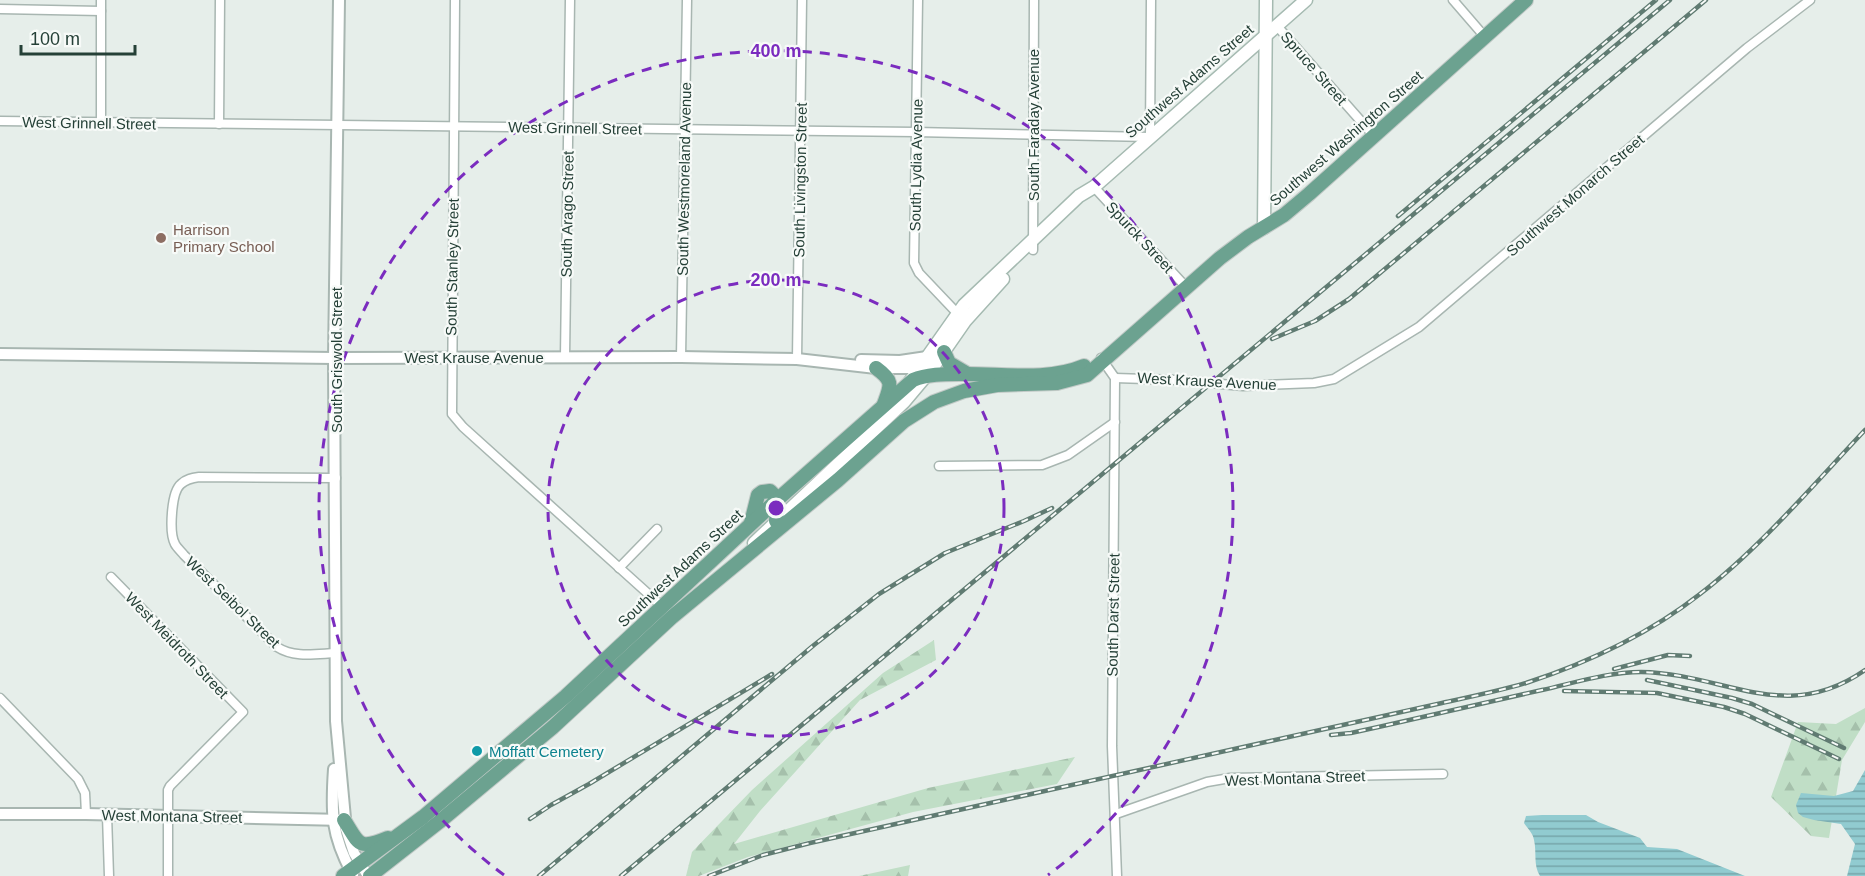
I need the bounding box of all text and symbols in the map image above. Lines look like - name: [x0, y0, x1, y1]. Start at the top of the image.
- scale bar: [21, 18, 135, 56]
- street label: Southwest Adams Street: [1121, 20, 1257, 141]
- street label: Spruce Street: [1277, 28, 1351, 109]
- text: 100 m: [30, 29, 80, 49]
- text: 400 m: [750, 41, 802, 61]
- street label: South Faraday Avenue: [1025, 49, 1042, 201]
- street label: Southwest Washington Street: [1266, 66, 1427, 209]
- street label: South Westmoreland Avenue: [674, 82, 694, 276]
- street label: South Lydia Avenue: [906, 99, 926, 231]
- street label: South Livingston Street: [790, 101, 810, 258]
- street label: West Grinnell Street: [22, 113, 157, 133]
- street label: West Grinnell Street: [508, 118, 643, 138]
- street label: Southwest Monarch Street: [1503, 130, 1648, 259]
- street label: South Arago Street: [557, 150, 577, 278]
- street label: South Stanley Street: [442, 197, 462, 336]
- street label: Spurck Street: [1103, 198, 1178, 277]
- place label: Harrison Primary School: [173, 221, 275, 255]
- marker: Harrison Primary School: [154, 231, 168, 245]
- text: 200 m: [750, 270, 802, 290]
- street label: South Griswold Street: [328, 286, 345, 433]
- street label: West Krause Avenue: [404, 349, 544, 366]
- street label: West Krause Avenue: [1137, 369, 1277, 393]
- centre of rings: [766, 498, 786, 518]
- street label: Southwest Adams Street: [614, 505, 746, 630]
- street label: South Darst Street: [1103, 552, 1123, 677]
- street label: West Seibol Street: [183, 553, 284, 652]
- street label: West Meidroth Street: [122, 589, 233, 702]
- place label: Moffatt Cemetery: [489, 743, 604, 760]
- marker: Moffatt Cemetery: [470, 744, 484, 758]
- street label: West Montana Street: [1224, 767, 1366, 789]
- street label: West Montana Street: [102, 806, 243, 826]

